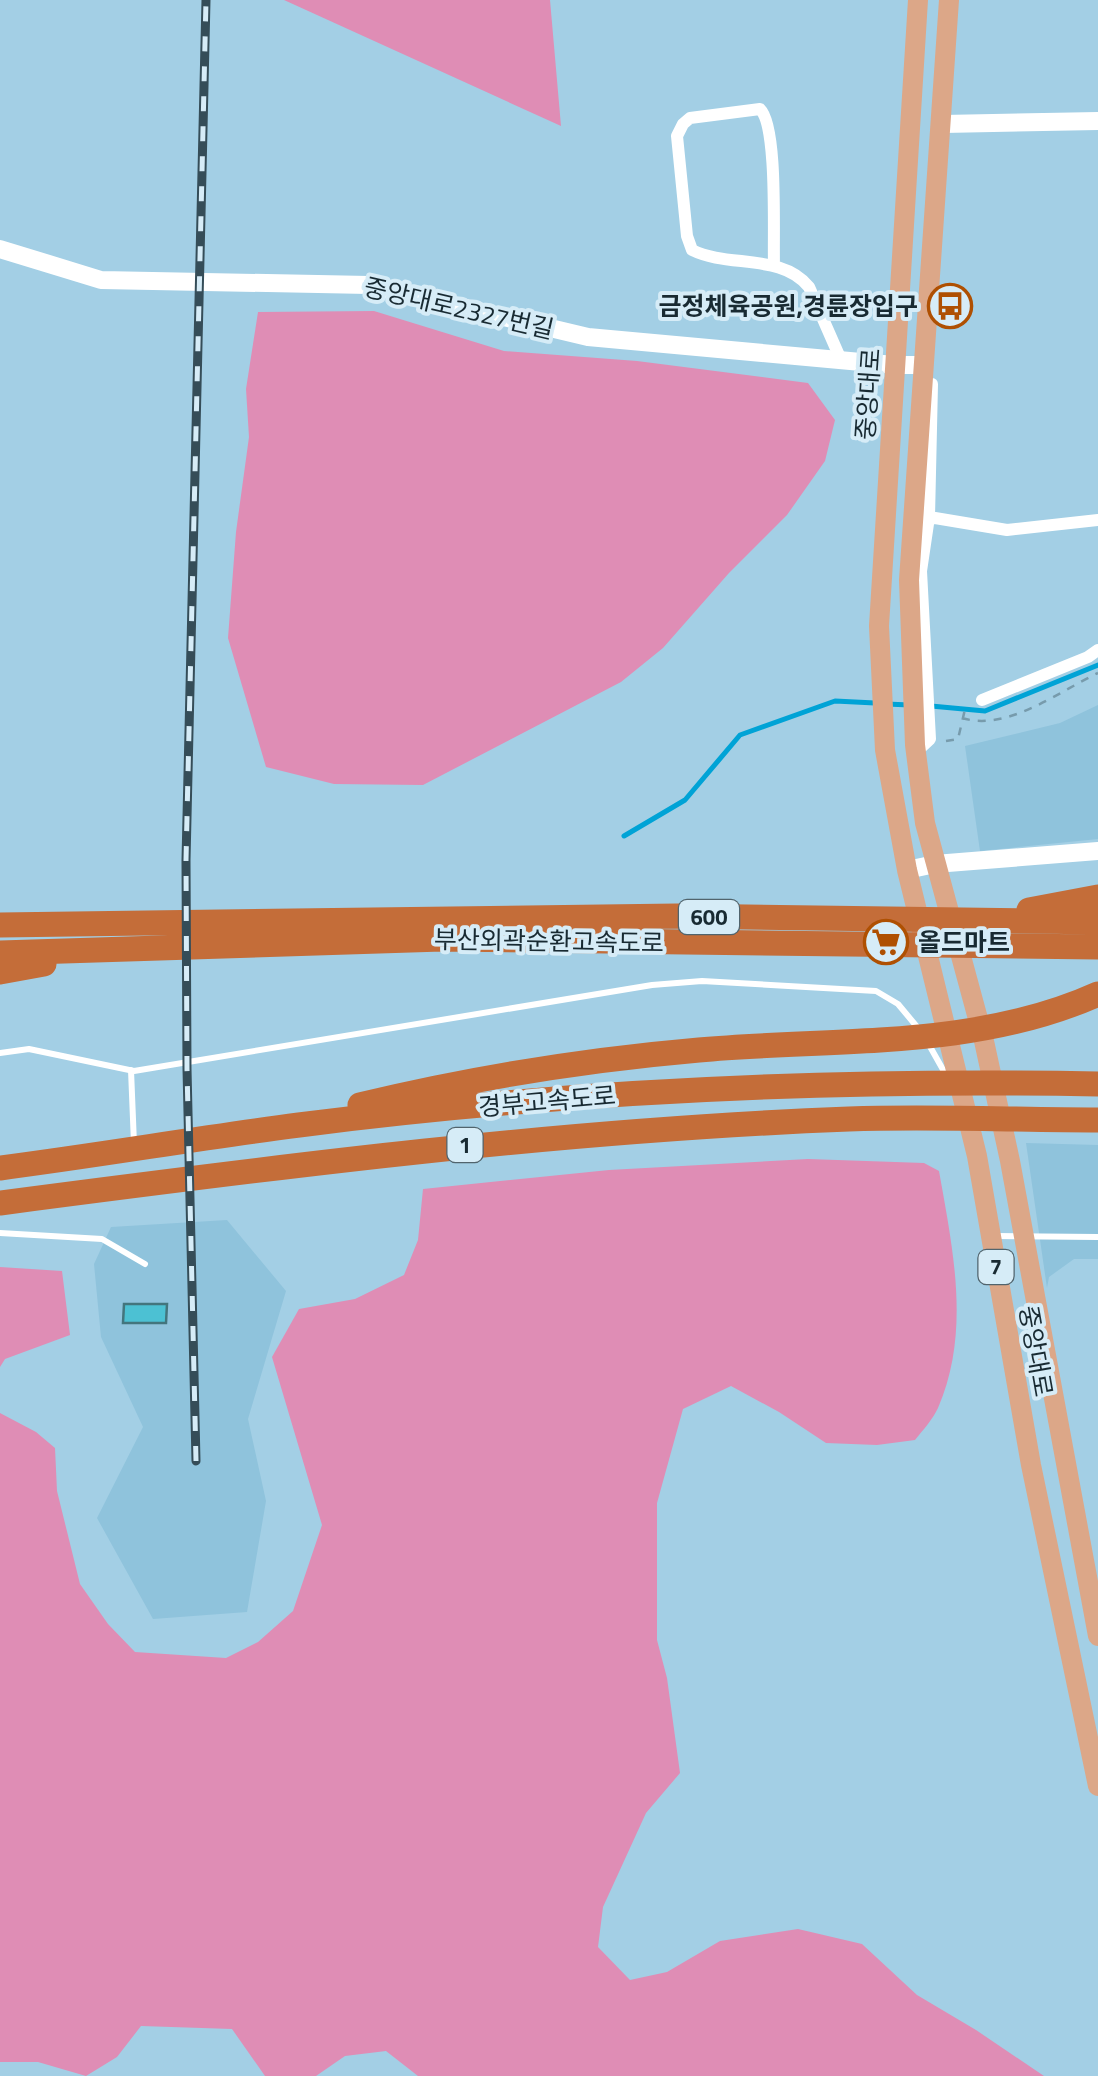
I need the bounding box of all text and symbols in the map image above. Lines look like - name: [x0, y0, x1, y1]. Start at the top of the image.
- street label: 중앙대로2327번길: [360, 268, 558, 348]
- bus stop icon: 금정체육공원,경륜장입구: [927, 283, 973, 329]
- place label: 금정체육공원,경륜장입구: [658, 287, 918, 325]
- street label: 중앙대로: [846, 347, 890, 441]
- road number: 600: [679, 900, 739, 934]
- supermarket icon: 올드마트: [863, 919, 909, 965]
- street label: 부산외곽순환고속도로: [434, 920, 664, 962]
- place label: 올드마트: [918, 923, 1010, 961]
- street label: 경부고속도로: [477, 1076, 617, 1126]
- road number: 1: [448, 1128, 482, 1162]
- road number: 7: [978, 1250, 1014, 1284]
- street label: 중앙대로: [1009, 1302, 1063, 1400]

